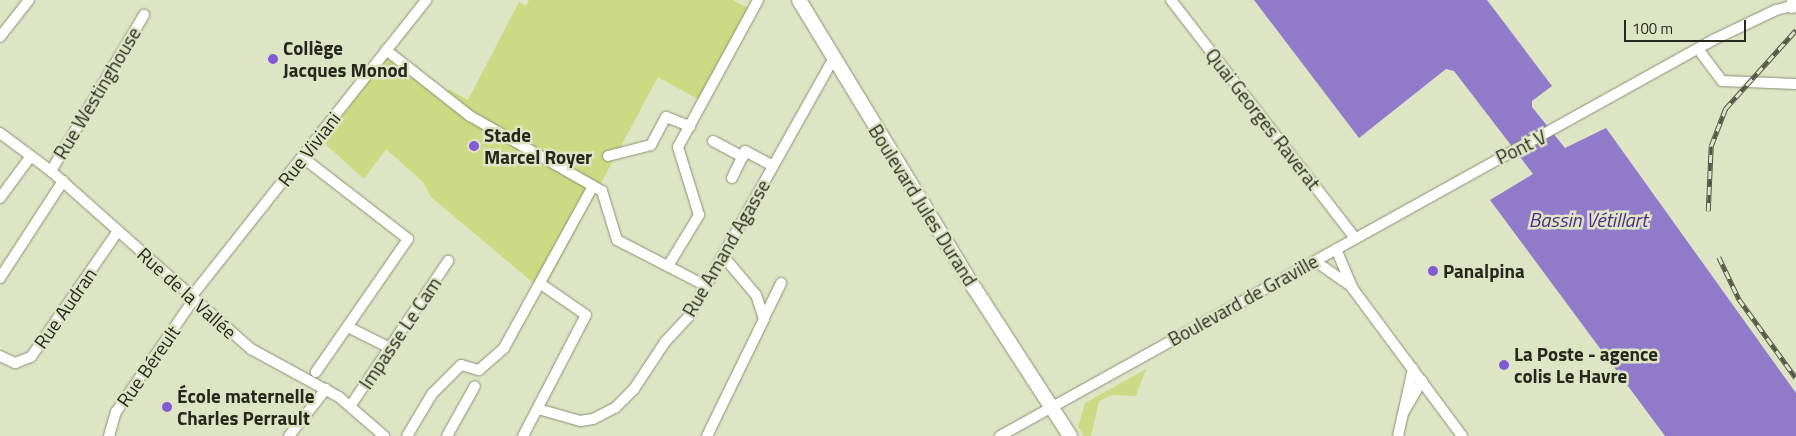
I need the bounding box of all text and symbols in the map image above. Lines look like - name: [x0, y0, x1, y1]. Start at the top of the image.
- scale bar: [1626, 10, 1748, 42]
- text: 100 m: [1632, 17, 1673, 40]
- street label: Rue Westinghouse: [49, 23, 145, 163]
- place label: Collège Jacques Monod: [283, 37, 408, 81]
- street label: Quai Georges Raverat: [1201, 44, 1325, 194]
- marker: Collège Jacques Monod: [267, 53, 279, 65]
- street label: Rue Viviani: [273, 107, 345, 191]
- street label: Boulevard Jules Durand: [864, 120, 982, 290]
- place label: Stade Marcel Royer: [484, 124, 592, 168]
- street label: Pont V: [1492, 125, 1550, 169]
- marker: Stade Marcel Royer: [468, 140, 480, 152]
- street label: Rue Amand Agasse: [678, 175, 774, 321]
- water label: Bassin Vétillart: [1529, 207, 1647, 231]
- street label: Rue de la Vallée: [133, 243, 241, 343]
- street label: Boulevard de Graville: [1164, 249, 1322, 351]
- place label: Panalpina: [1443, 260, 1525, 282]
- street label: Rue Audran: [29, 263, 101, 353]
- marker: Panalpina: [1427, 265, 1439, 277]
- street label: Impasse Le Cam: [354, 273, 446, 393]
- street label: Rue Béreult: [112, 321, 184, 411]
- place label: La Poste - agence colis Le Havre: [1514, 343, 1658, 387]
- marker: La Poste - agence colis Le Havre: [1498, 359, 1510, 371]
- place label: École maternelle Charles Perrault: [177, 385, 314, 429]
- marker: École maternelle Charles Perrault: [161, 401, 173, 413]

